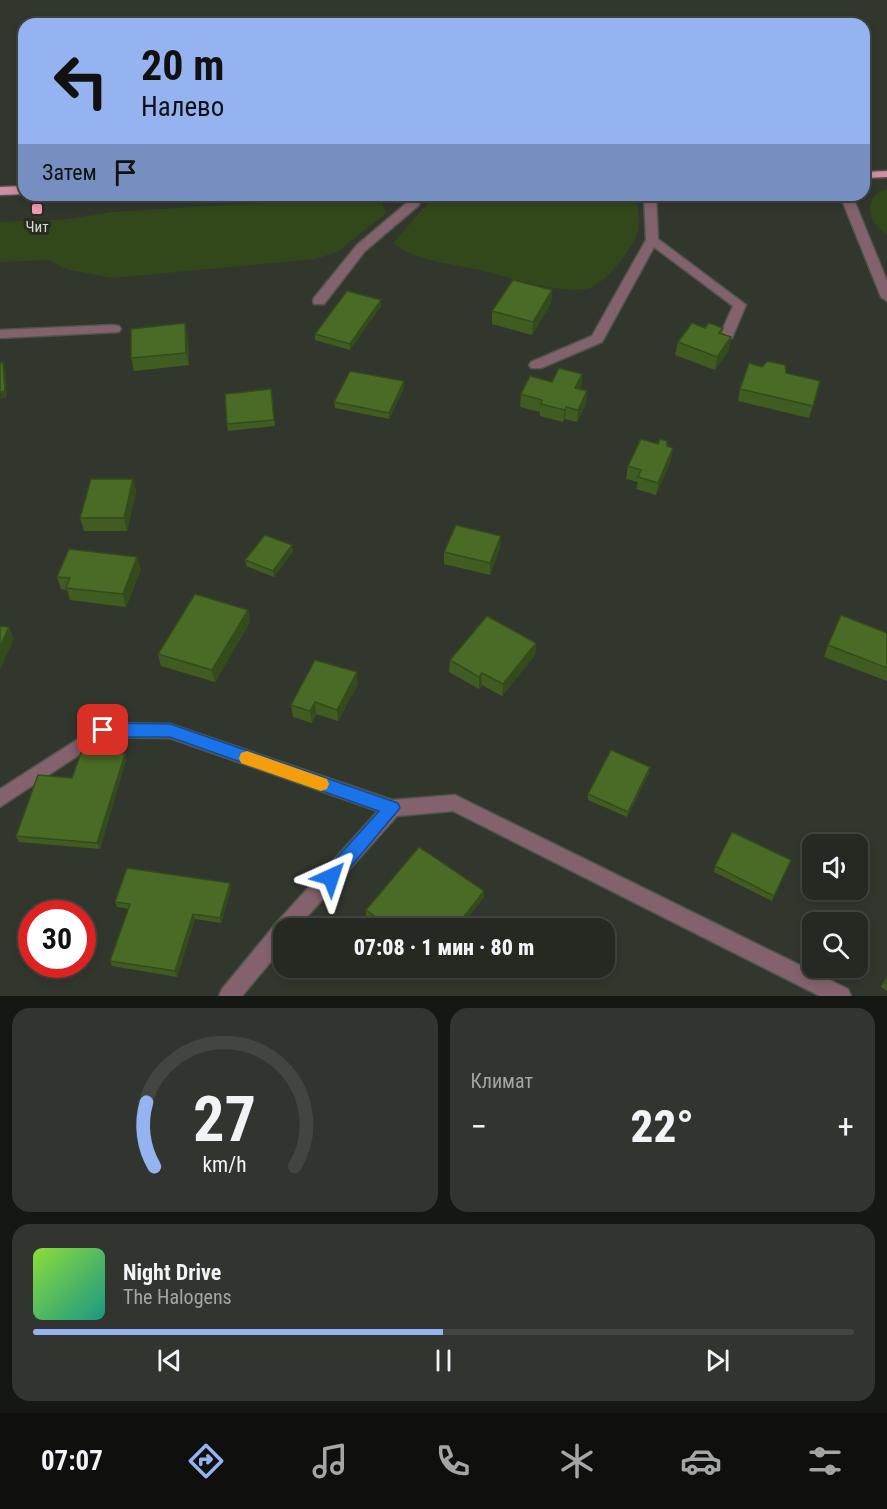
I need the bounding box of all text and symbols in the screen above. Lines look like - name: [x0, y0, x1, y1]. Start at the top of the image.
- text: 20 m: [141, 41, 224, 90]
- icon: left: [42, 42, 120, 120]
- text: Налево: [141, 91, 224, 123]
- icon: arrive: [109, 156, 142, 189]
- text: Затем: [42, 160, 97, 185]
- marker: Чит: [30, 202, 44, 216]
- place label: Чит: [25, 218, 49, 236]
- pin: [77, 704, 128, 755]
- icon: arrive: [86, 713, 119, 746]
- map controls: [802, 834, 868, 978]
- button: sound: [802, 834, 868, 900]
- position arrow: [299, 845, 363, 909]
- speed limit sign: 30: [18, 900, 96, 978]
- button: search: [802, 912, 868, 978]
- text: 07:08 · 1 мин · 80 m: [354, 935, 534, 960]
- text: Климат: [471, 1069, 533, 1093]
- text: 27: [193, 1083, 256, 1156]
- text: 22°: [631, 1100, 694, 1153]
- text: −: [471, 1107, 487, 1146]
- text: +: [838, 1107, 854, 1146]
- text: km/h: [203, 1152, 247, 1177]
- text: Night Drive: [123, 1260, 221, 1285]
- text: The Halogens: [123, 1285, 232, 1309]
- icon: previous: [153, 1344, 186, 1377]
- icon: pause: [427, 1344, 460, 1377]
- icon: next: [701, 1344, 734, 1377]
- icon: directions: [185, 1440, 227, 1482]
- icon: music: [309, 1440, 351, 1482]
- icon: phone: [432, 1440, 474, 1482]
- icon: climate: [556, 1440, 598, 1482]
- icon: car: [680, 1440, 722, 1482]
- icon: filters: [804, 1440, 846, 1482]
- text: 07:07: [41, 1445, 103, 1477]

